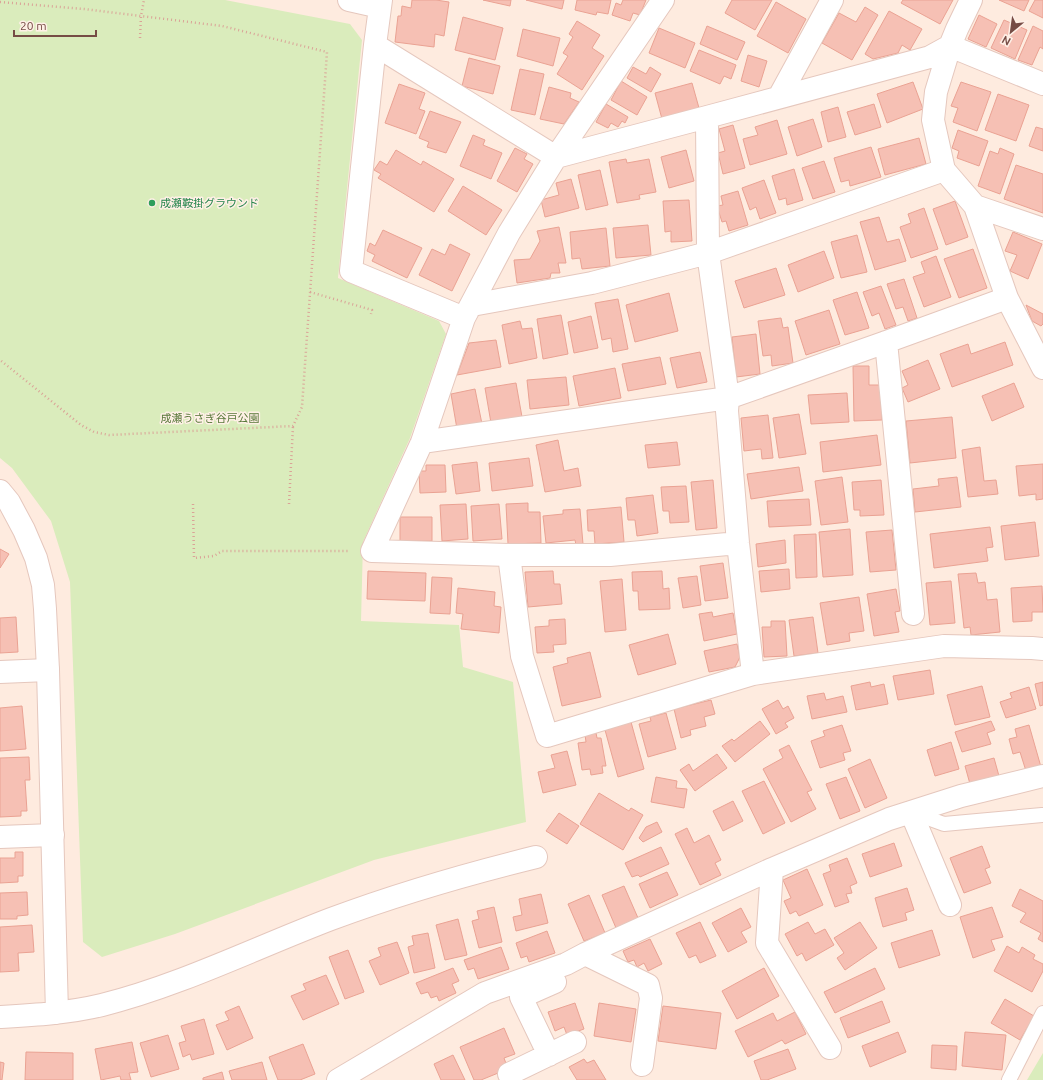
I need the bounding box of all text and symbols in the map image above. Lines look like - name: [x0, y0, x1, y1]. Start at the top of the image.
- scale bar: [14, 12, 96, 38]
- north arrow: [991, 12, 1031, 52]
- text: 20 m: [20, 19, 47, 32]
- text: N: [1000, 34, 1013, 48]
- place label: 成瀬鞍掛グラウンド: [160, 197, 259, 209]
- marker: 成瀬鞍掛グラウンド: [147, 198, 157, 208]
- park label: 成瀬うさぎ谷戸公園: [161, 412, 260, 424]

